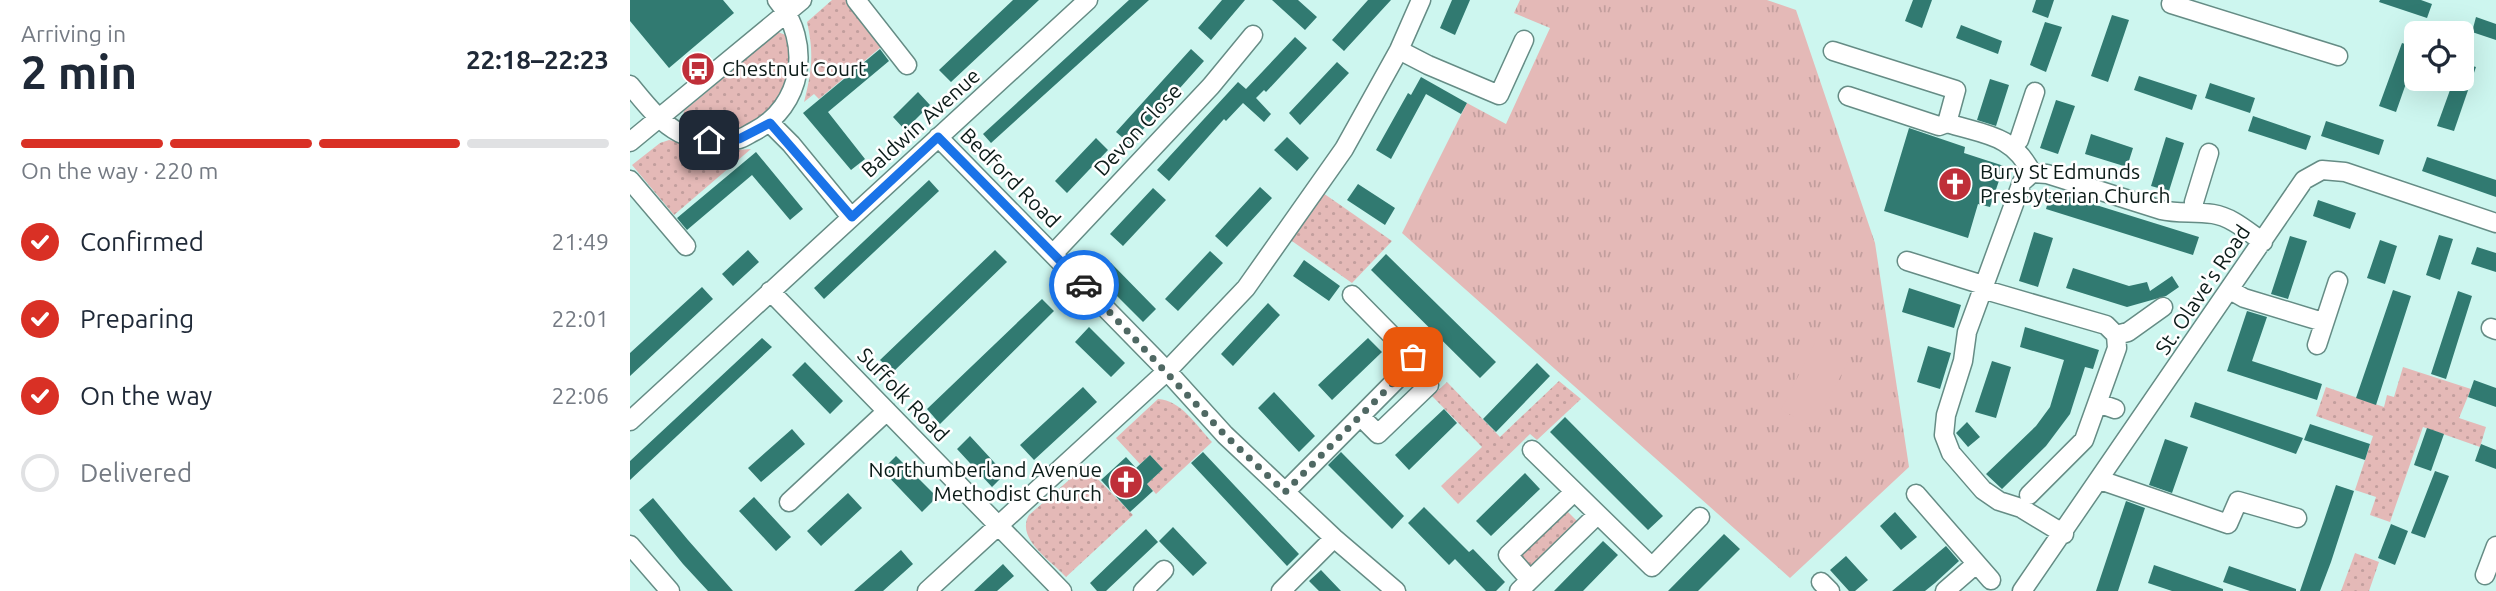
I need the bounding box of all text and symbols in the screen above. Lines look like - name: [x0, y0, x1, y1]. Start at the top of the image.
- text: Arriving in: [21, 21, 126, 46]
- map controls: [2404, 21, 2474, 91]
- button: locate: [2404, 21, 2474, 91]
- text: 22:18–22:23: [466, 45, 609, 74]
- text: 2 min: [21, 46, 137, 98]
- bus stop icon: Chestnut Court: [679, 50, 717, 88]
- place label: Chestnut Court: [722, 56, 866, 80]
- street label: Baldwin Avenue: [856, 63, 984, 182]
- street label: Devon Close: [1089, 78, 1186, 180]
- pin: [679, 110, 739, 170]
- icon: home: [690, 121, 728, 159]
- street label: Bedford Road: [956, 123, 1065, 232]
- text: On the way · 220 m: [21, 158, 218, 183]
- place label: Bury St Edmunds Presbyterian Church: [1980, 159, 2171, 207]
- church icon: Bury St Edmunds Presbyterian Church: [1936, 165, 1974, 203]
- street label: St. Olave's Road: [2150, 220, 2254, 359]
- icon: check: [21, 223, 59, 261]
- text: Confirmed: [80, 227, 204, 256]
- text: 21:49: [551, 229, 609, 254]
- courier: [1049, 250, 1119, 320]
- icon: car: [1065, 266, 1103, 304]
- icon: check: [21, 300, 59, 338]
- text: Preparing: [80, 304, 194, 333]
- text: 22:01: [551, 306, 609, 331]
- pin: [1383, 327, 1443, 387]
- icon: bag: [1394, 338, 1432, 376]
- street label: Suffolk Road: [853, 343, 954, 446]
- icon: check: [21, 377, 59, 415]
- text: On the way: [80, 381, 212, 410]
- text: 22:06: [551, 383, 609, 408]
- place label: Northumberland Avenue Methodist Church: [868, 457, 1102, 505]
- text: Delivered: [80, 458, 192, 487]
- church icon: Northumberland Avenue Methodist Church: [1107, 463, 1145, 501]

